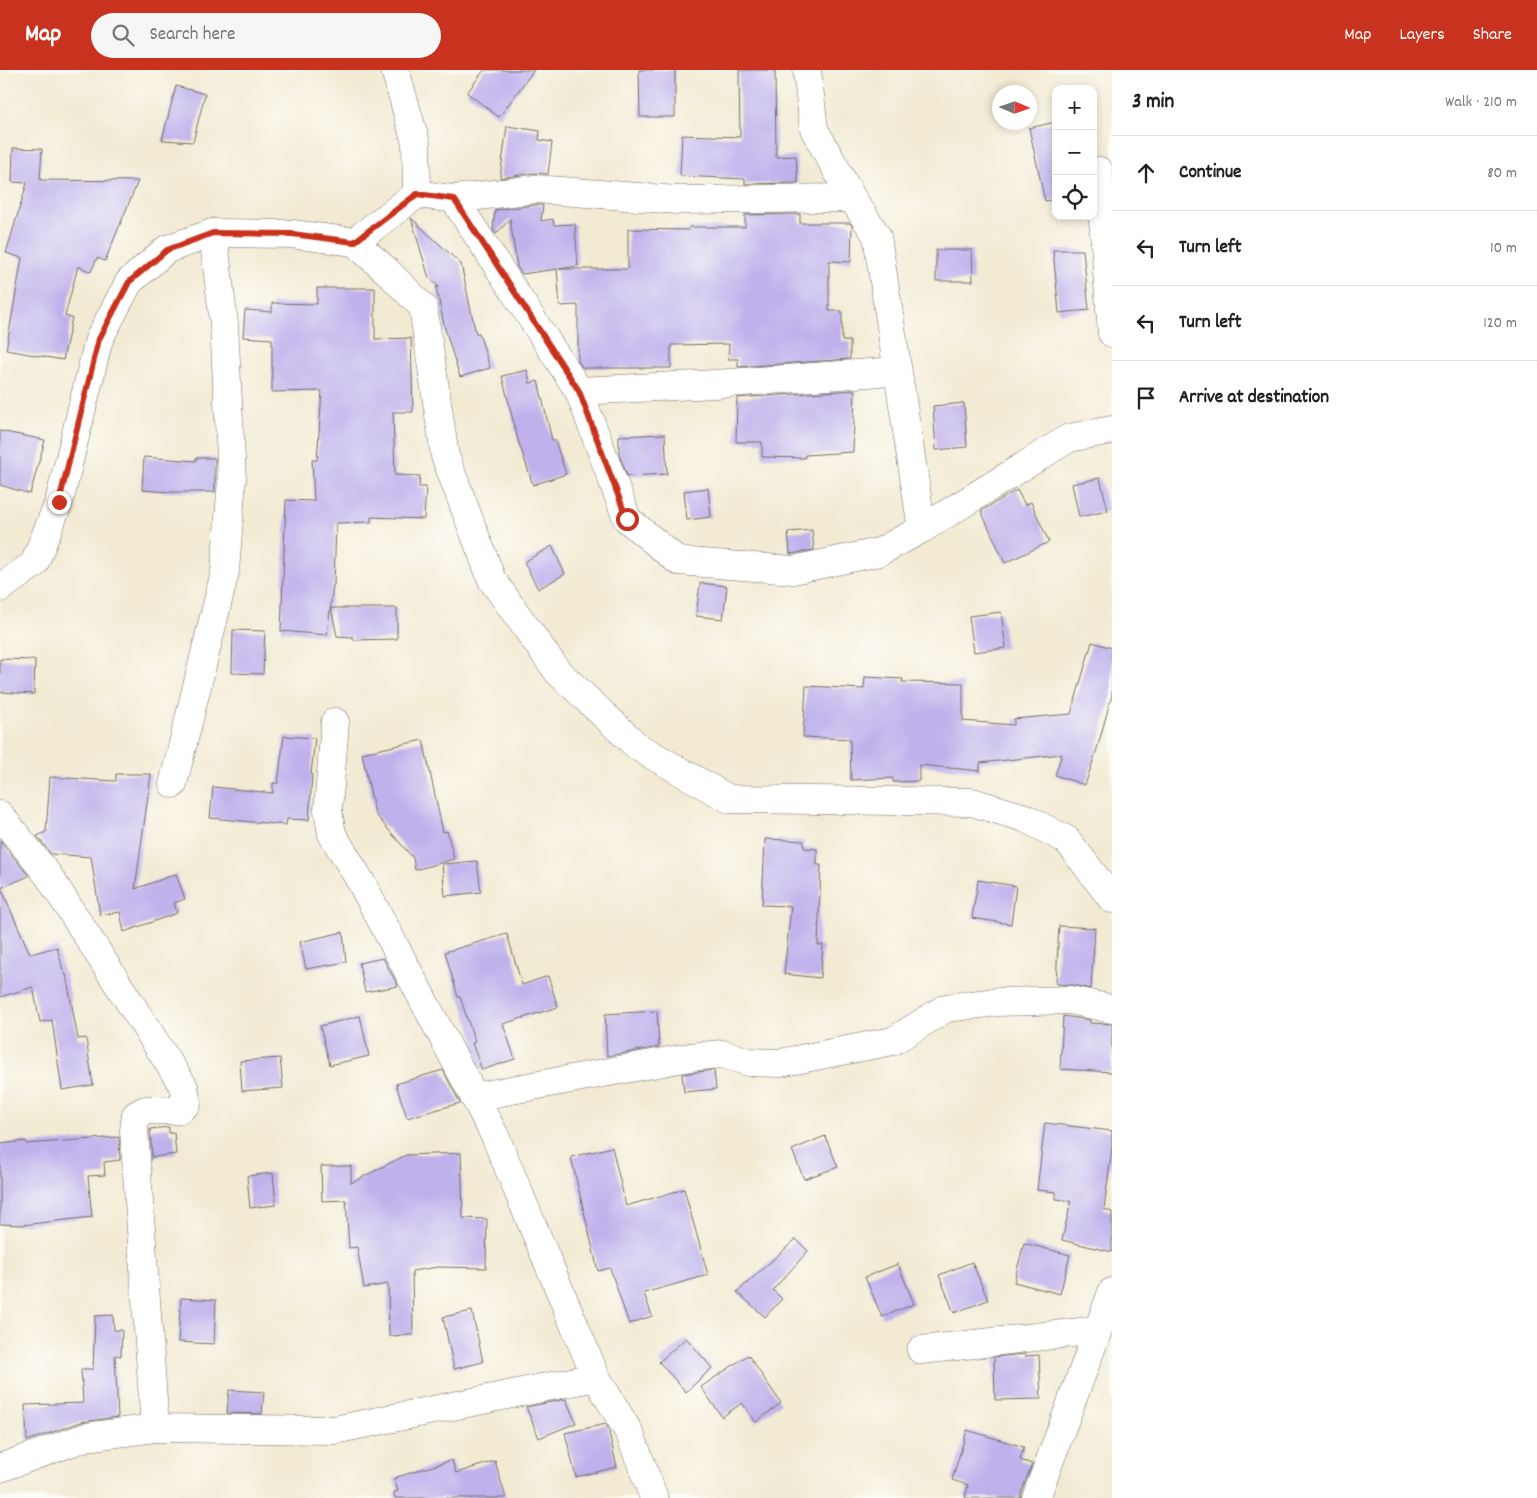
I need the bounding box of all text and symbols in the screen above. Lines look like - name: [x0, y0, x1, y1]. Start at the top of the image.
- search box: [91, 13, 441, 58]
- text: Map: [25, 18, 61, 52]
- icon: search: [109, 21, 137, 49]
- text: Search here: [149, 22, 235, 49]
- text: Map: [1344, 23, 1371, 48]
- text: Layers: [1399, 23, 1445, 48]
- text: Share: [1473, 23, 1512, 48]
- north arrow: [992, 85, 1037, 130]
- map controls: [1052, 85, 1097, 220]
- button: +: [1052, 85, 1097, 130]
- text: 3 min: [1132, 88, 1174, 118]
- text: Walk · 210 m: [1445, 91, 1517, 114]
- button: −: [1052, 130, 1097, 175]
- icon: ahead: [1132, 159, 1160, 187]
- text: Continue: [1179, 160, 1241, 187]
- text: 80 m: [1487, 162, 1517, 185]
- button: locate: [1052, 175, 1097, 220]
- icon: left: [1132, 234, 1160, 262]
- text: Turn left: [1179, 235, 1242, 262]
- text: 10 m: [1490, 237, 1517, 260]
- icon: left: [1132, 309, 1160, 337]
- text: Turn left: [1179, 310, 1242, 337]
- text: 120 m: [1483, 312, 1517, 335]
- icon: arrive: [1132, 384, 1160, 412]
- text: Arrive at destination: [1179, 385, 1329, 412]
- route end: [48, 491, 71, 514]
- route start: [616, 508, 639, 531]

